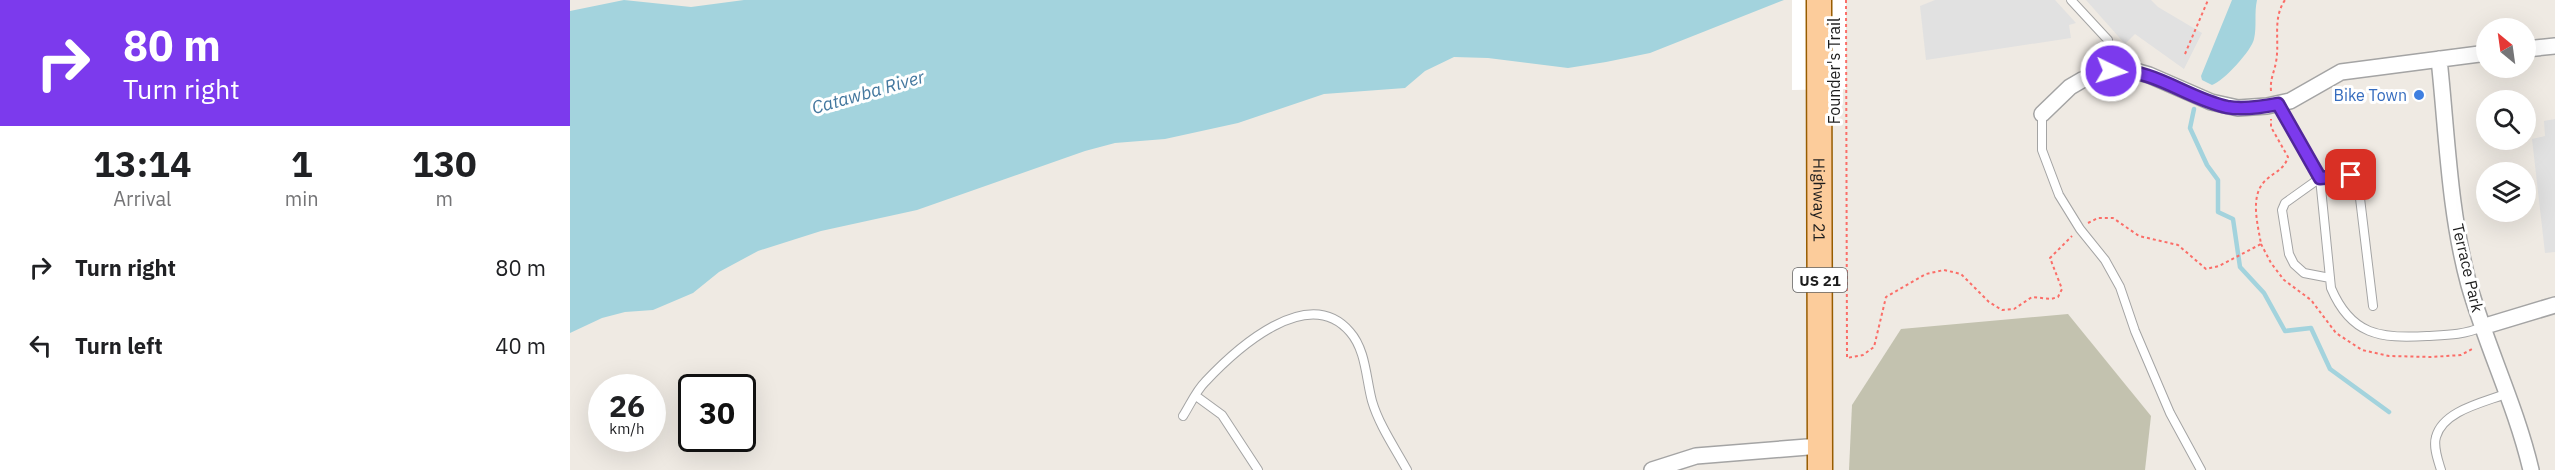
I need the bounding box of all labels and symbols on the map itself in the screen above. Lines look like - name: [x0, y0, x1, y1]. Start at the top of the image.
- street label: Founder's Trail: [1824, 18, 1844, 124]
- north arrow: [2476, 18, 2536, 78]
- position arrow: [2079, 39, 2143, 103]
- water label: Catawba River: [809, 65, 927, 119]
- place label: Bike Town: [2333, 85, 2407, 105]
- marker: Bike Town: [2412, 88, 2426, 102]
- pin: [2325, 149, 2376, 200]
- street label: Highway 21: [1809, 158, 1830, 242]
- street label: Terrace Park: [2448, 222, 2488, 315]
- road number: US 21: [1793, 268, 1847, 292]
- speed limit sign: 30: [678, 374, 756, 452]

